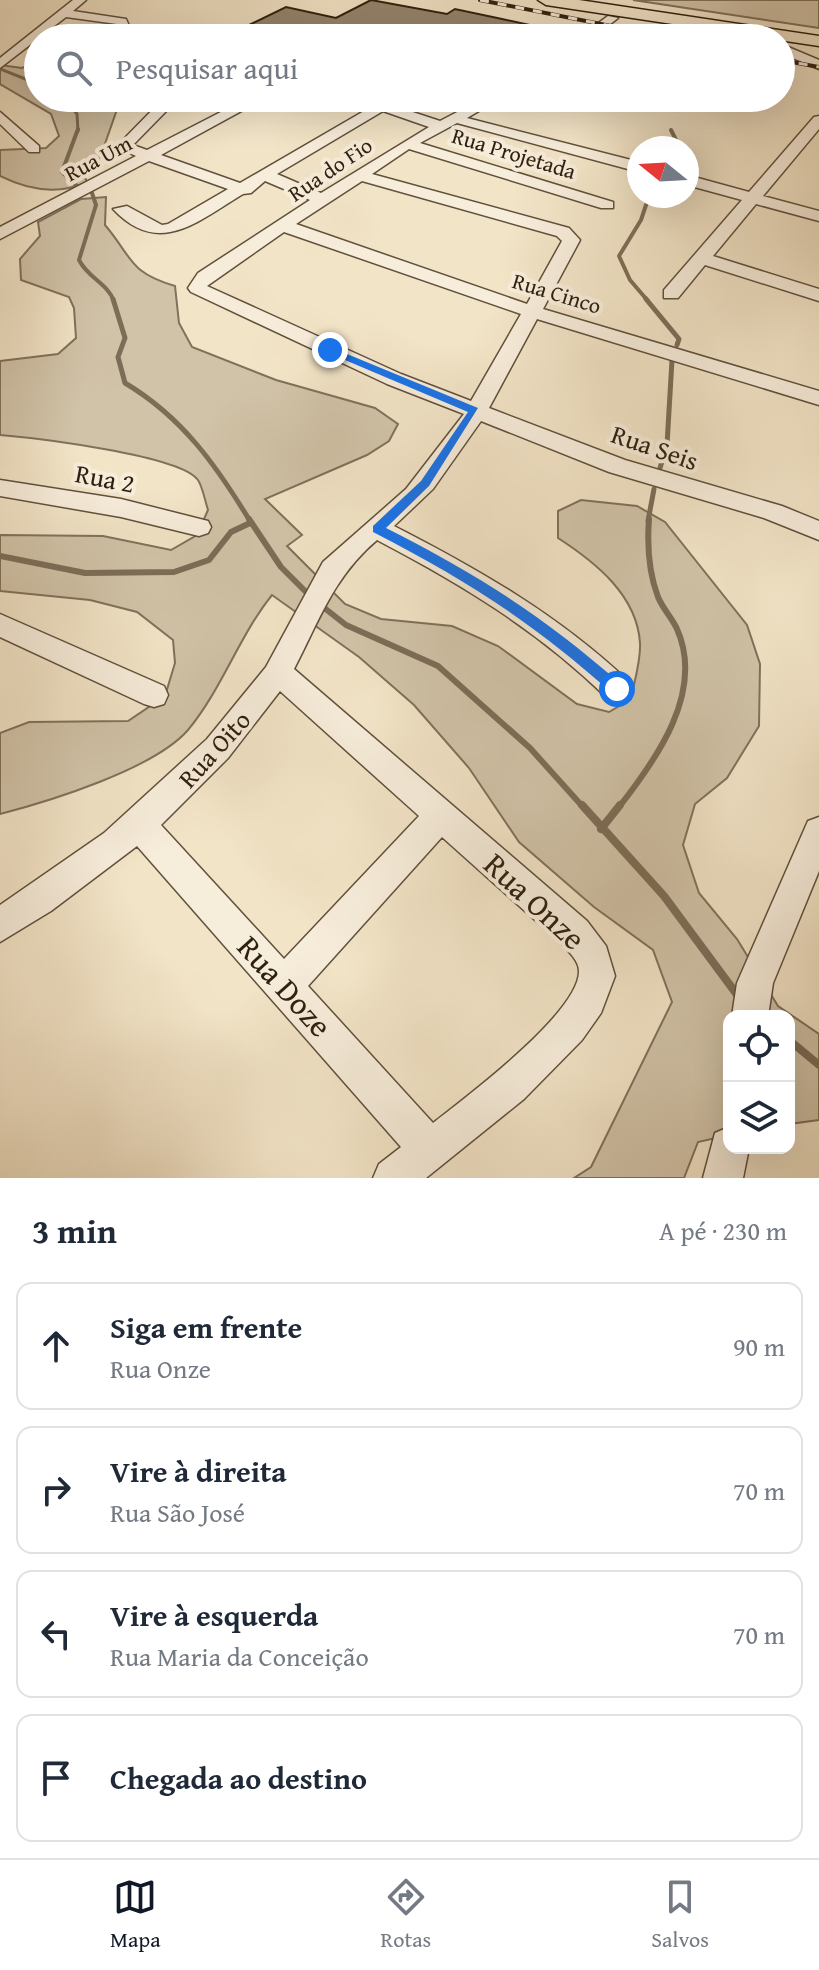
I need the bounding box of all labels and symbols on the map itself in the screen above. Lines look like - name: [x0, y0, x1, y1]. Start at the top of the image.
- street label: Rua Projetada: [448, 119, 581, 187]
- street label: Rua Um: [59, 127, 137, 189]
- street label: Rua do Fio: [281, 129, 379, 209]
- north arrow: [627, 136, 699, 208]
- street label: Rua Cinco: [509, 264, 605, 322]
- route end: [312, 332, 348, 368]
- street label: Rua Seis: [606, 414, 704, 480]
- street label: Rua 2: [72, 453, 138, 503]
- route start: [599, 671, 635, 707]
- street label: Rua Oito: [169, 702, 259, 796]
- street label: Rua Onze: [474, 841, 596, 961]
- street label: Rua Doze: [226, 925, 344, 1047]

